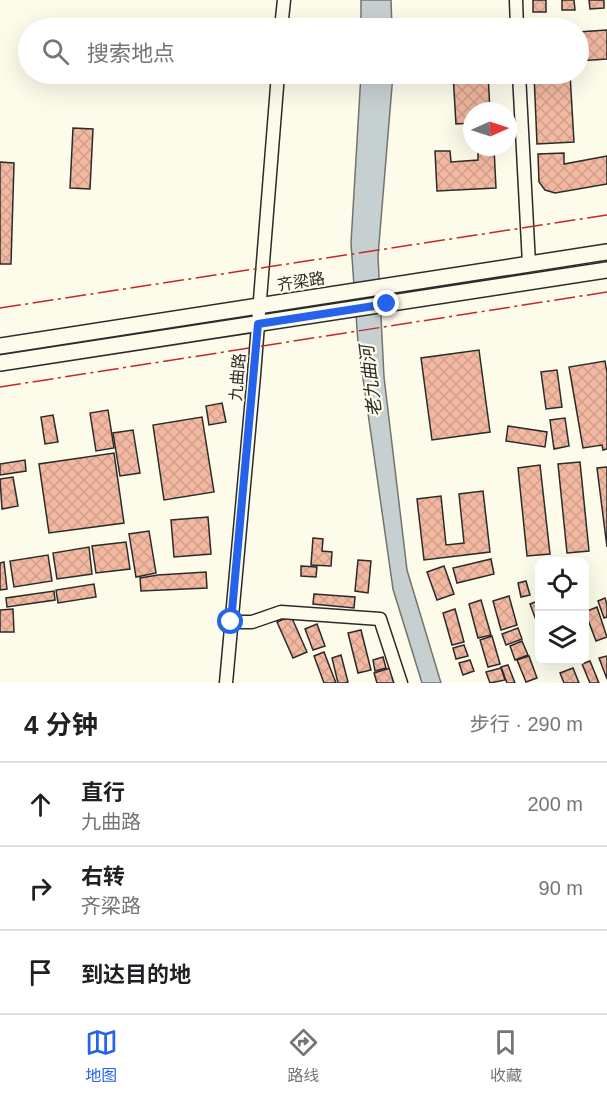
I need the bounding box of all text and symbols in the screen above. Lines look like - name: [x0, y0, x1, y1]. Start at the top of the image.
- search box: [18, 18, 589, 84]
- icon: search: [39, 35, 72, 68]
- text: 搜索地点: [87, 41, 175, 66]
- north arrow: [463, 102, 517, 156]
- street label: 齐梁路: [276, 269, 326, 294]
- route end: [373, 290, 399, 316]
- water label: 老九曲河: [356, 341, 385, 418]
- street label: 九曲路: [227, 352, 248, 402]
- map controls: [535, 557, 589, 665]
- button: locate: [535, 557, 589, 611]
- route start: [217, 608, 243, 634]
- button: layers: [535, 611, 589, 665]
- text: 4 分钟: [24, 710, 98, 740]
- text: 步行 · 290 m: [470, 713, 583, 735]
- text: 直行: [81, 780, 125, 805]
- icon: ahead: [24, 788, 57, 821]
- text: 200 m: [527, 793, 583, 815]
- text: 九曲路: [81, 811, 141, 833]
- text: 右转: [81, 864, 125, 889]
- icon: right: [24, 872, 57, 905]
- text: 90 m: [539, 877, 583, 899]
- text: 齐梁路: [81, 895, 141, 917]
- icon: arrive: [24, 956, 57, 989]
- text: 到达目的地: [81, 962, 191, 987]
- tab: 地图: [85, 1026, 118, 1086]
- tab: 路线: [287, 1026, 320, 1086]
- tab: 收藏: [489, 1026, 522, 1086]

